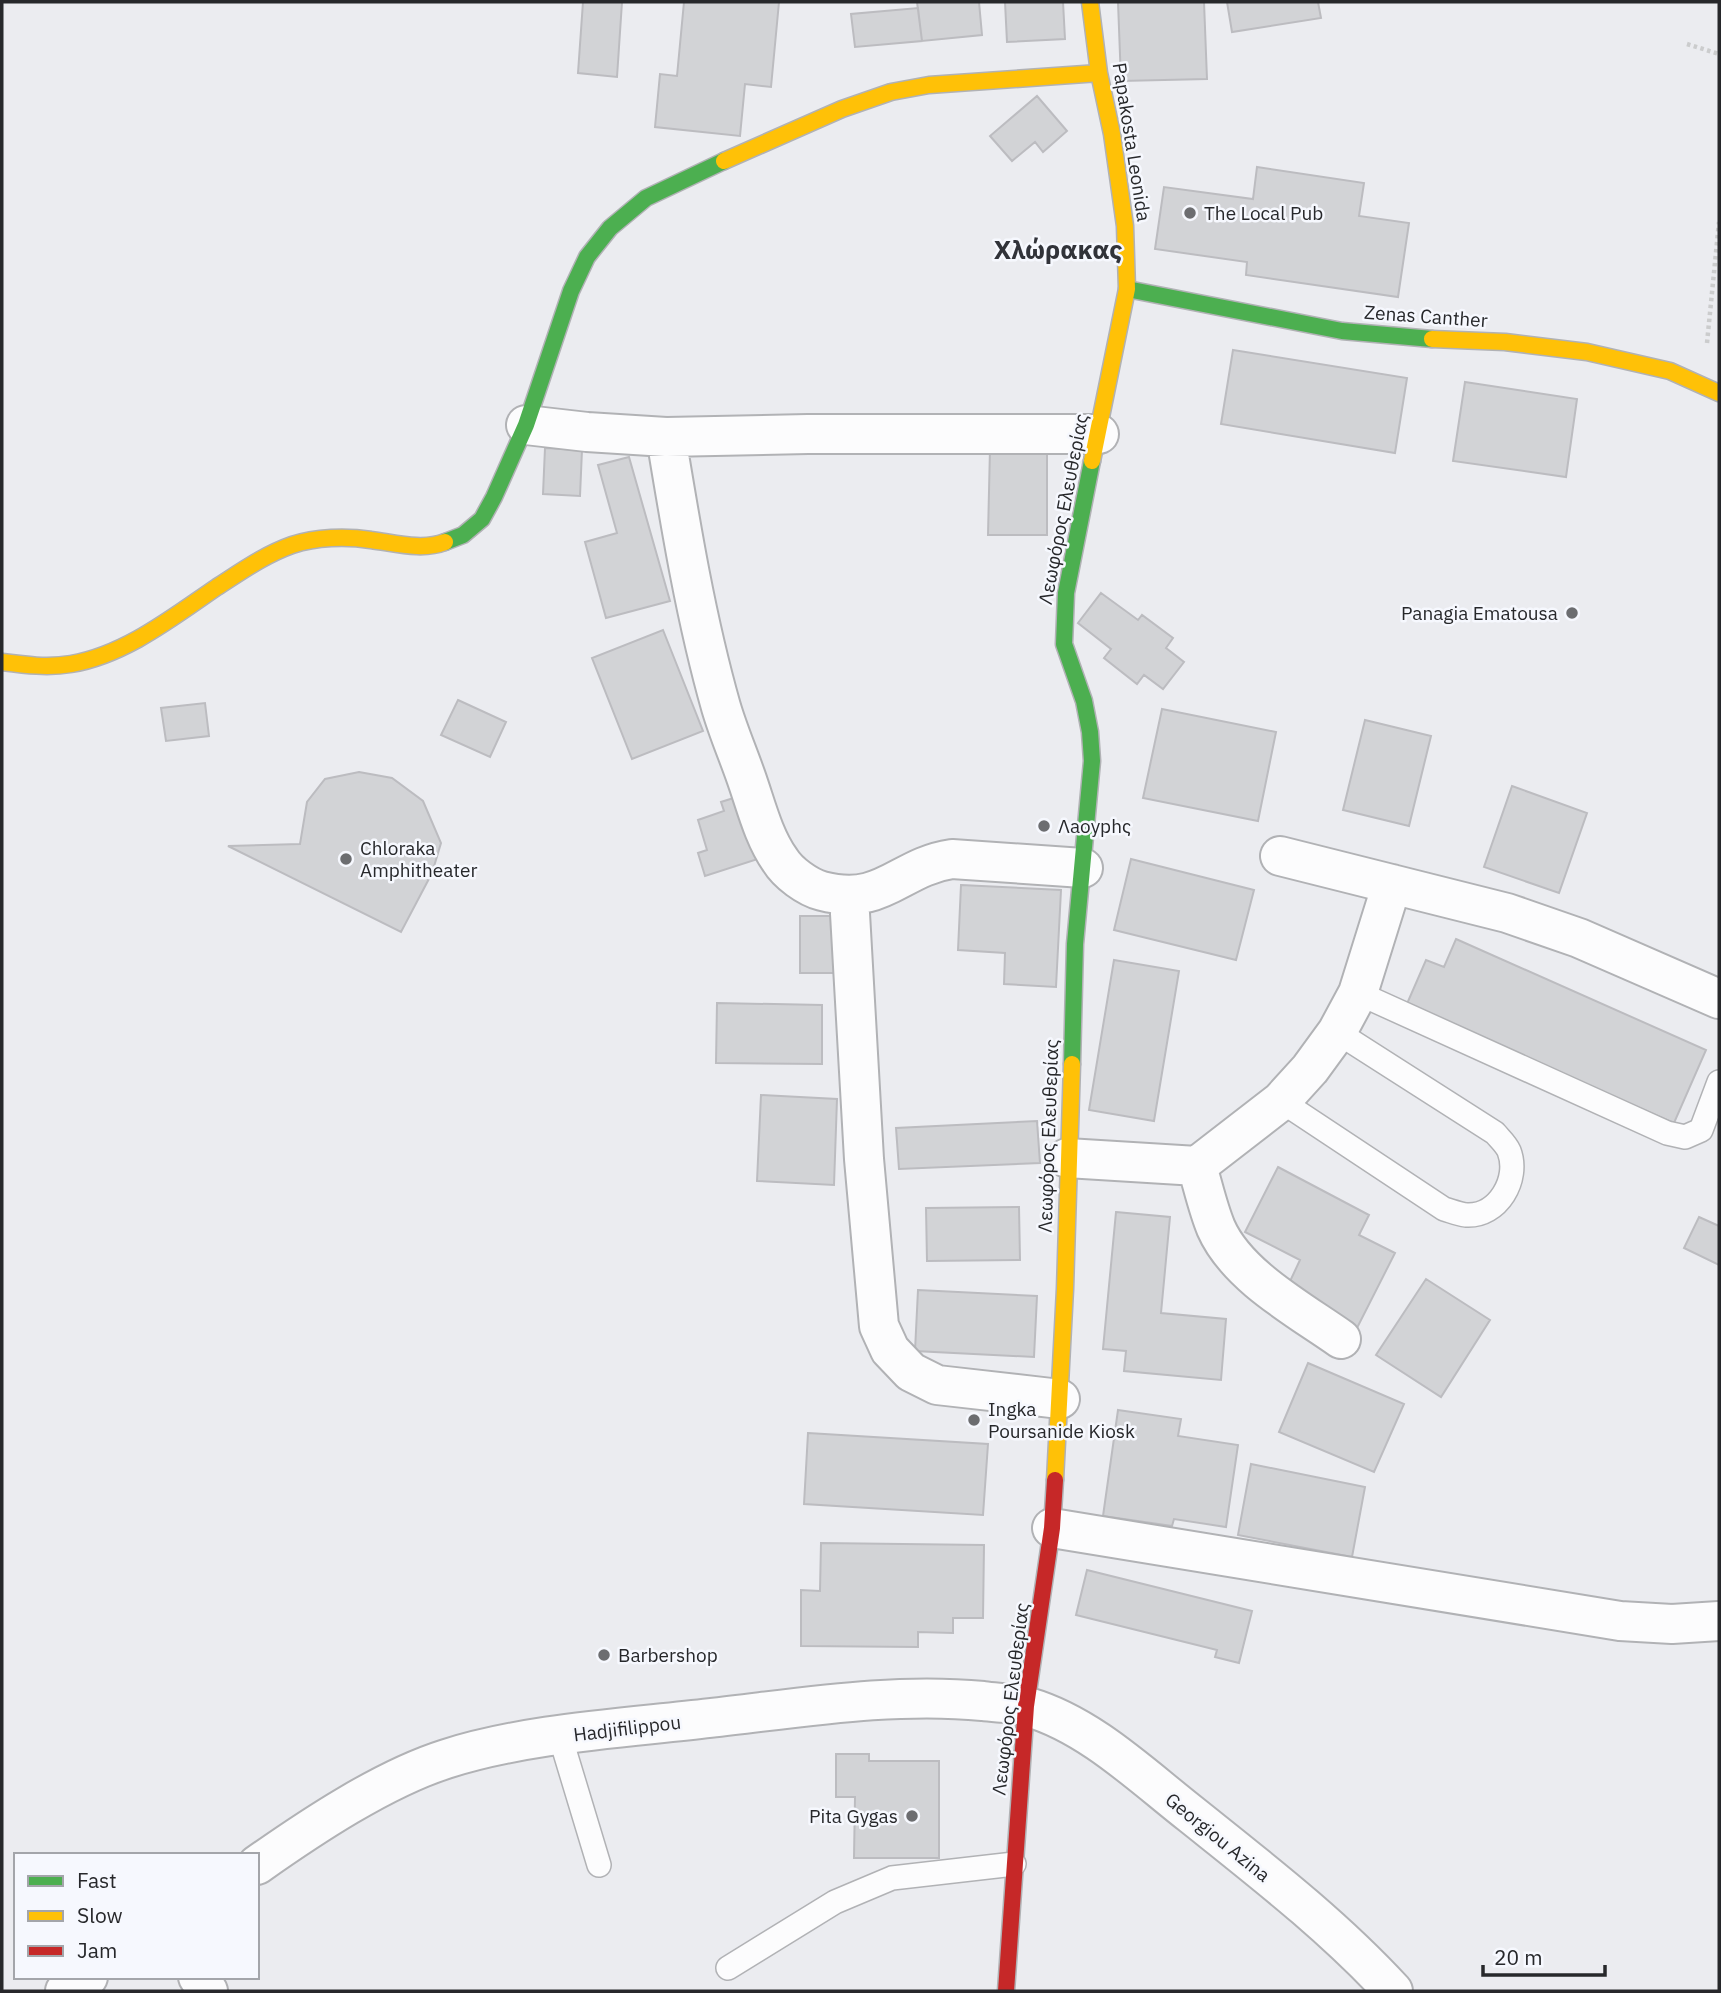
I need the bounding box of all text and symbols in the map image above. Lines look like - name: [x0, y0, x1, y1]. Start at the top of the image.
- street label: Papakosta Leonida: [1108, 61, 1156, 223]
- place label: The Local Pub: [1204, 201, 1323, 225]
- marker: The Local Pub: [1182, 205, 1198, 221]
- district label: Χλώρακας: [994, 232, 1122, 266]
- street label: Zenas Canther: [1363, 300, 1489, 332]
- street label: Λεωφόρος Ελευθερίας: [1033, 412, 1093, 606]
- place label: Panagia Ematousa: [1401, 601, 1558, 625]
- marker: Panagia Ematousa: [1564, 605, 1580, 621]
- place label: Λaoyphς: [1058, 814, 1131, 838]
- marker: Λaoyphς: [1036, 818, 1052, 834]
- place label: Chloraka Amphitheater: [360, 836, 477, 882]
- marker: Chloraka Amphitheater: [338, 851, 354, 867]
- street label: Λεωφόρος Ελευθερίας: [1033, 1039, 1063, 1233]
- place label: Ingka Poursanide Kiosk: [988, 1397, 1135, 1443]
- marker: Ingka Poursanide Kiosk: [966, 1412, 982, 1428]
- street label: Λεωφόρος Ελευθερίας: [986, 1601, 1034, 1797]
- place label: Barbershop: [618, 1643, 718, 1667]
- marker: Barbershop: [596, 1647, 612, 1663]
- street label: Hadjifilippou: [572, 1709, 682, 1747]
- street label: Georgiou Azina: [1161, 1787, 1275, 1887]
- place label: Pita Gygas: [809, 1804, 898, 1828]
- marker: Pita Gygas: [904, 1808, 920, 1824]
- legend: [14, 1853, 259, 1979]
- text: Fast: [77, 1866, 117, 1894]
- text: Slow: [77, 1901, 123, 1929]
- scale bar: [1483, 1934, 1606, 1978]
- text: Jam: [77, 1936, 117, 1964]
- text: 20 m: [1494, 1943, 1543, 1971]

